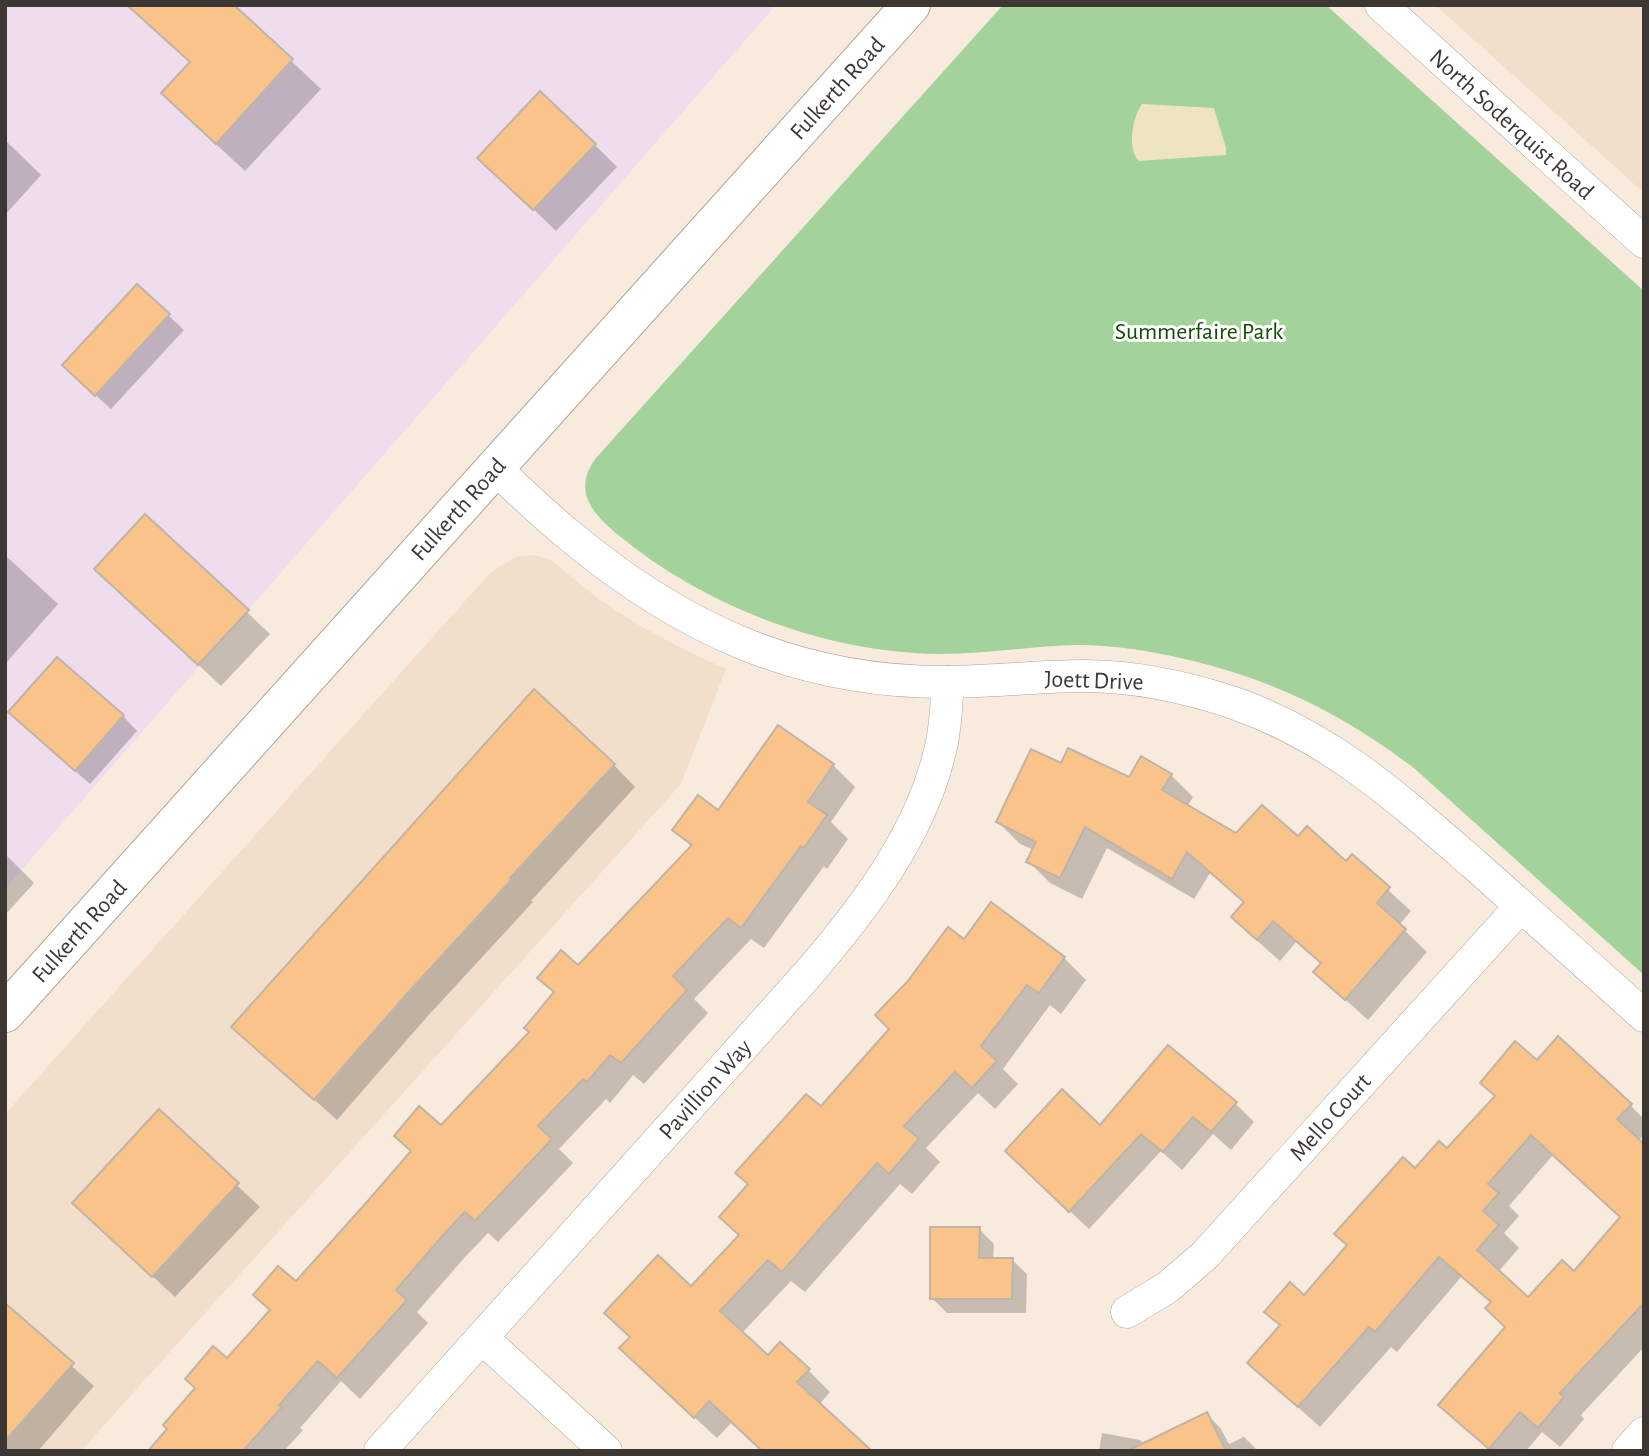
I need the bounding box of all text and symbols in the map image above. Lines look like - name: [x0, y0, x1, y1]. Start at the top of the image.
- street label: Fulkerth Road: [786, 33, 890, 145]
- street label: North Soderquist Road: [1425, 45, 1598, 204]
- park label: Summerfaire Park: [1115, 320, 1283, 344]
- street label: Fulkerth Road: [407, 454, 511, 566]
- street label: Joett Drive: [1044, 667, 1144, 695]
- street label: Fulkerth Road: [28, 876, 132, 988]
- street label: Pavillion Way: [655, 1035, 757, 1144]
- street label: Mello Court: [1286, 1069, 1376, 1166]

